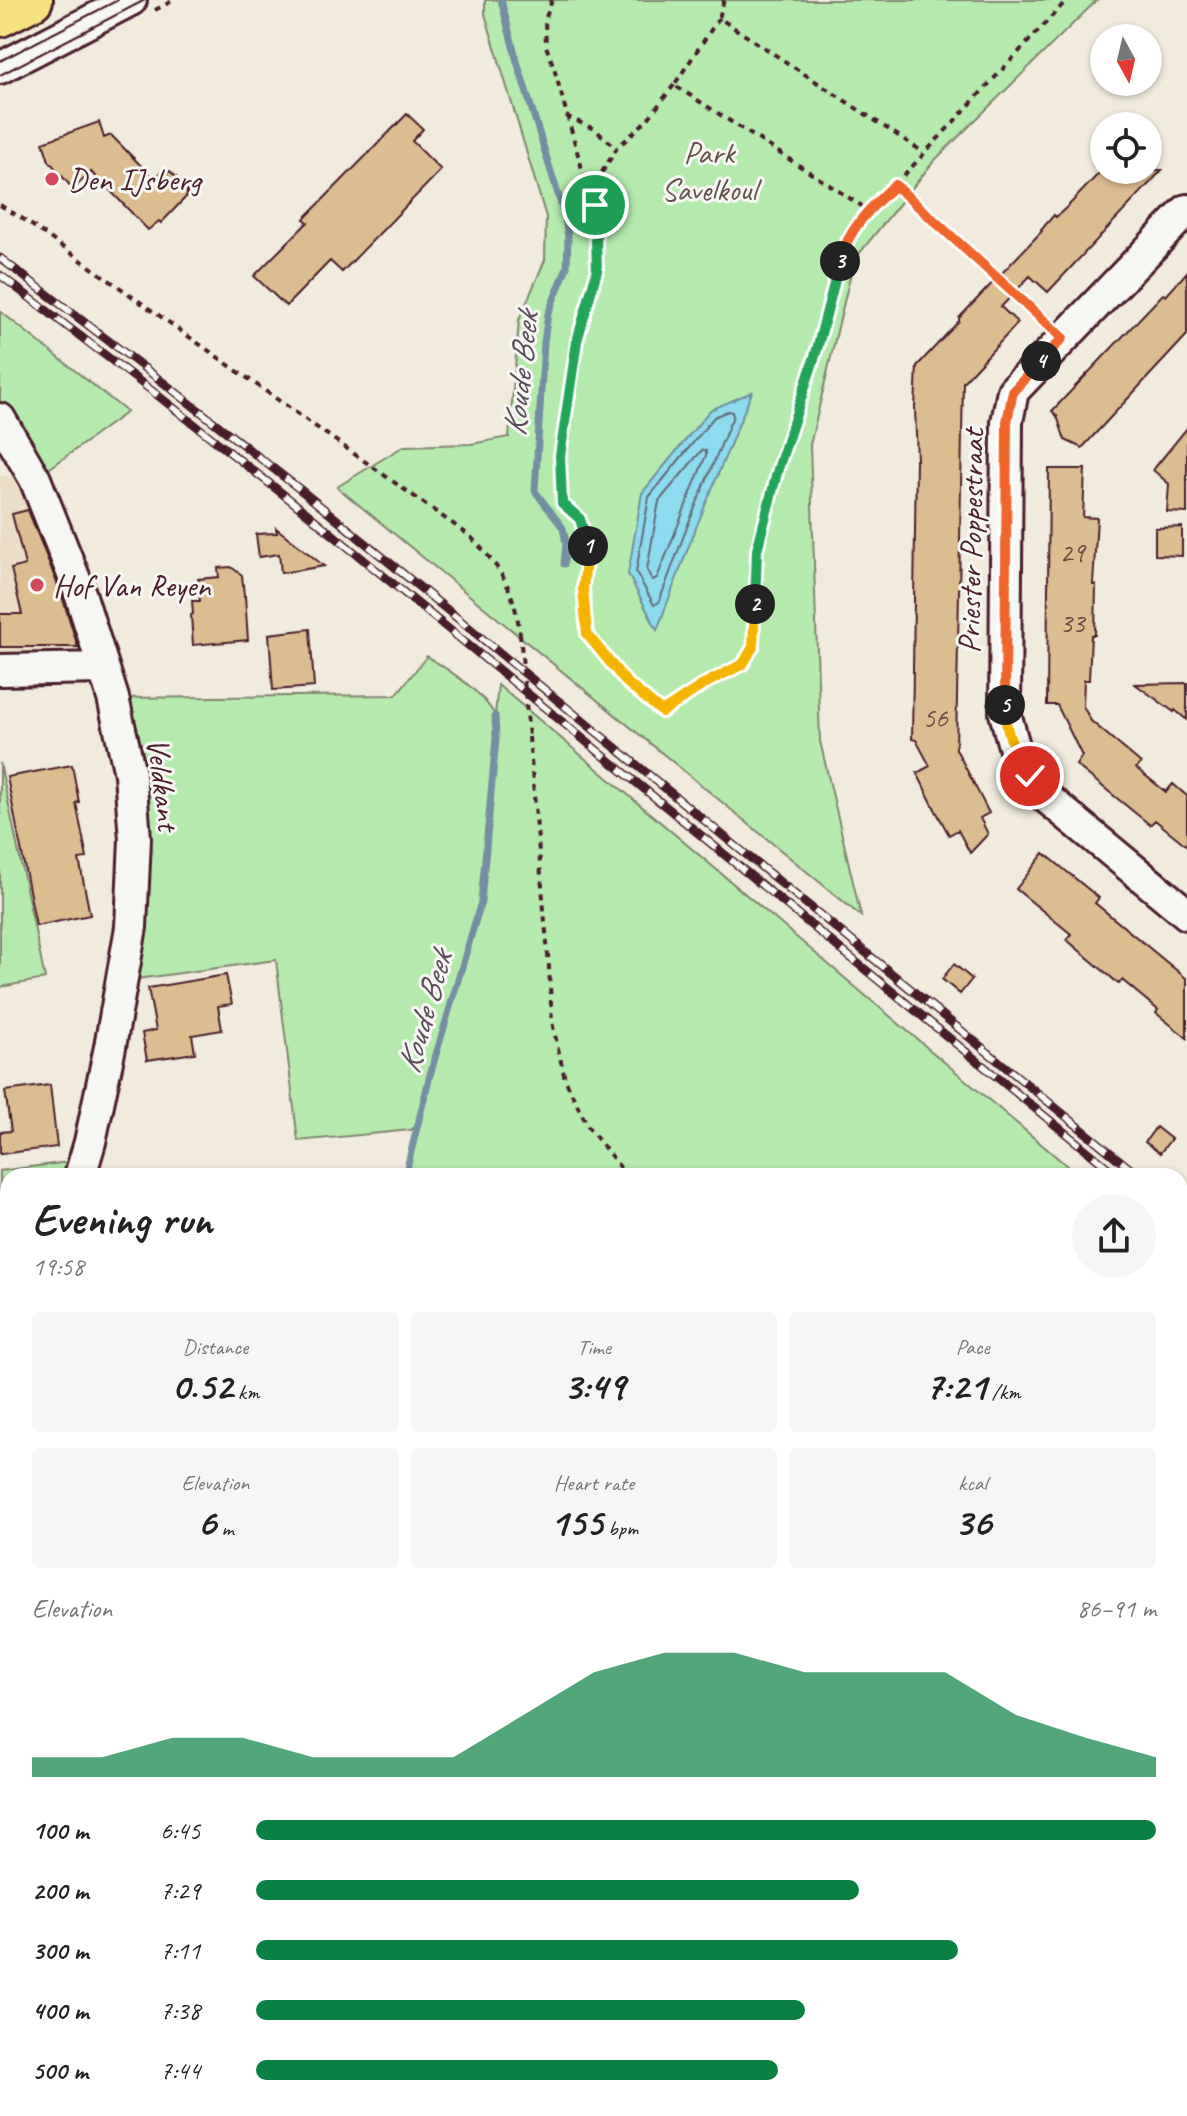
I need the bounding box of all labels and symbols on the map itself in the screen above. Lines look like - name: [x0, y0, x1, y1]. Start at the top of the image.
- north arrow: [1090, 24, 1162, 96]
- park label: Park Savelkoul: [661, 132, 762, 210]
- place label: Den IJsberg: [68, 159, 203, 200]
- marker: Den IJsberg: [43, 170, 61, 188]
- pin: [561, 171, 629, 239]
- pin: 3: [820, 241, 860, 281]
- water label: Koude Beek: [492, 304, 548, 438]
- pin: 4: [1021, 341, 1061, 381]
- street label: Priester Poppestraat: [949, 425, 994, 654]
- pin: 1: [568, 526, 608, 566]
- house number: 29: [1059, 535, 1087, 570]
- place label: Hof Van Reyen: [53, 565, 212, 606]
- marker: Hof Van Reyen: [28, 576, 46, 594]
- pin: 2: [735, 584, 775, 624]
- house number: 33: [1059, 605, 1087, 640]
- pin: 5: [985, 685, 1025, 725]
- house number: 56: [922, 700, 949, 735]
- street label: Veldkant: [137, 735, 189, 836]
- pin: [996, 742, 1064, 810]
- water label: Koude Beek: [386, 941, 463, 1078]

